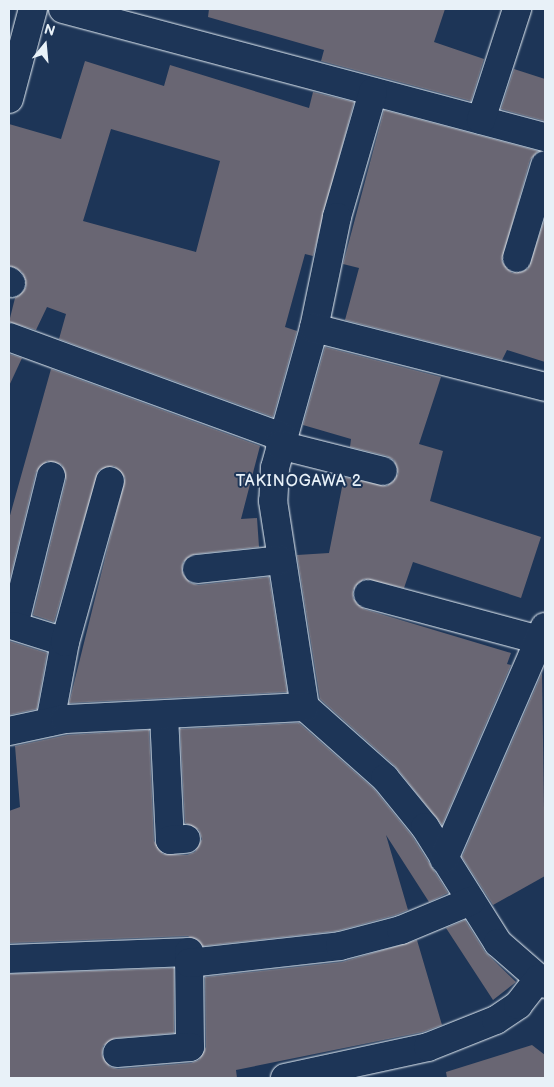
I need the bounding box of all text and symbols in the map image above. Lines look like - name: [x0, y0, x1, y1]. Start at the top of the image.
- north arrow: [20, 20, 70, 70]
- text: N: [42, 21, 57, 40]
- district label: TAKINOGAWA 2: [234, 472, 364, 492]

